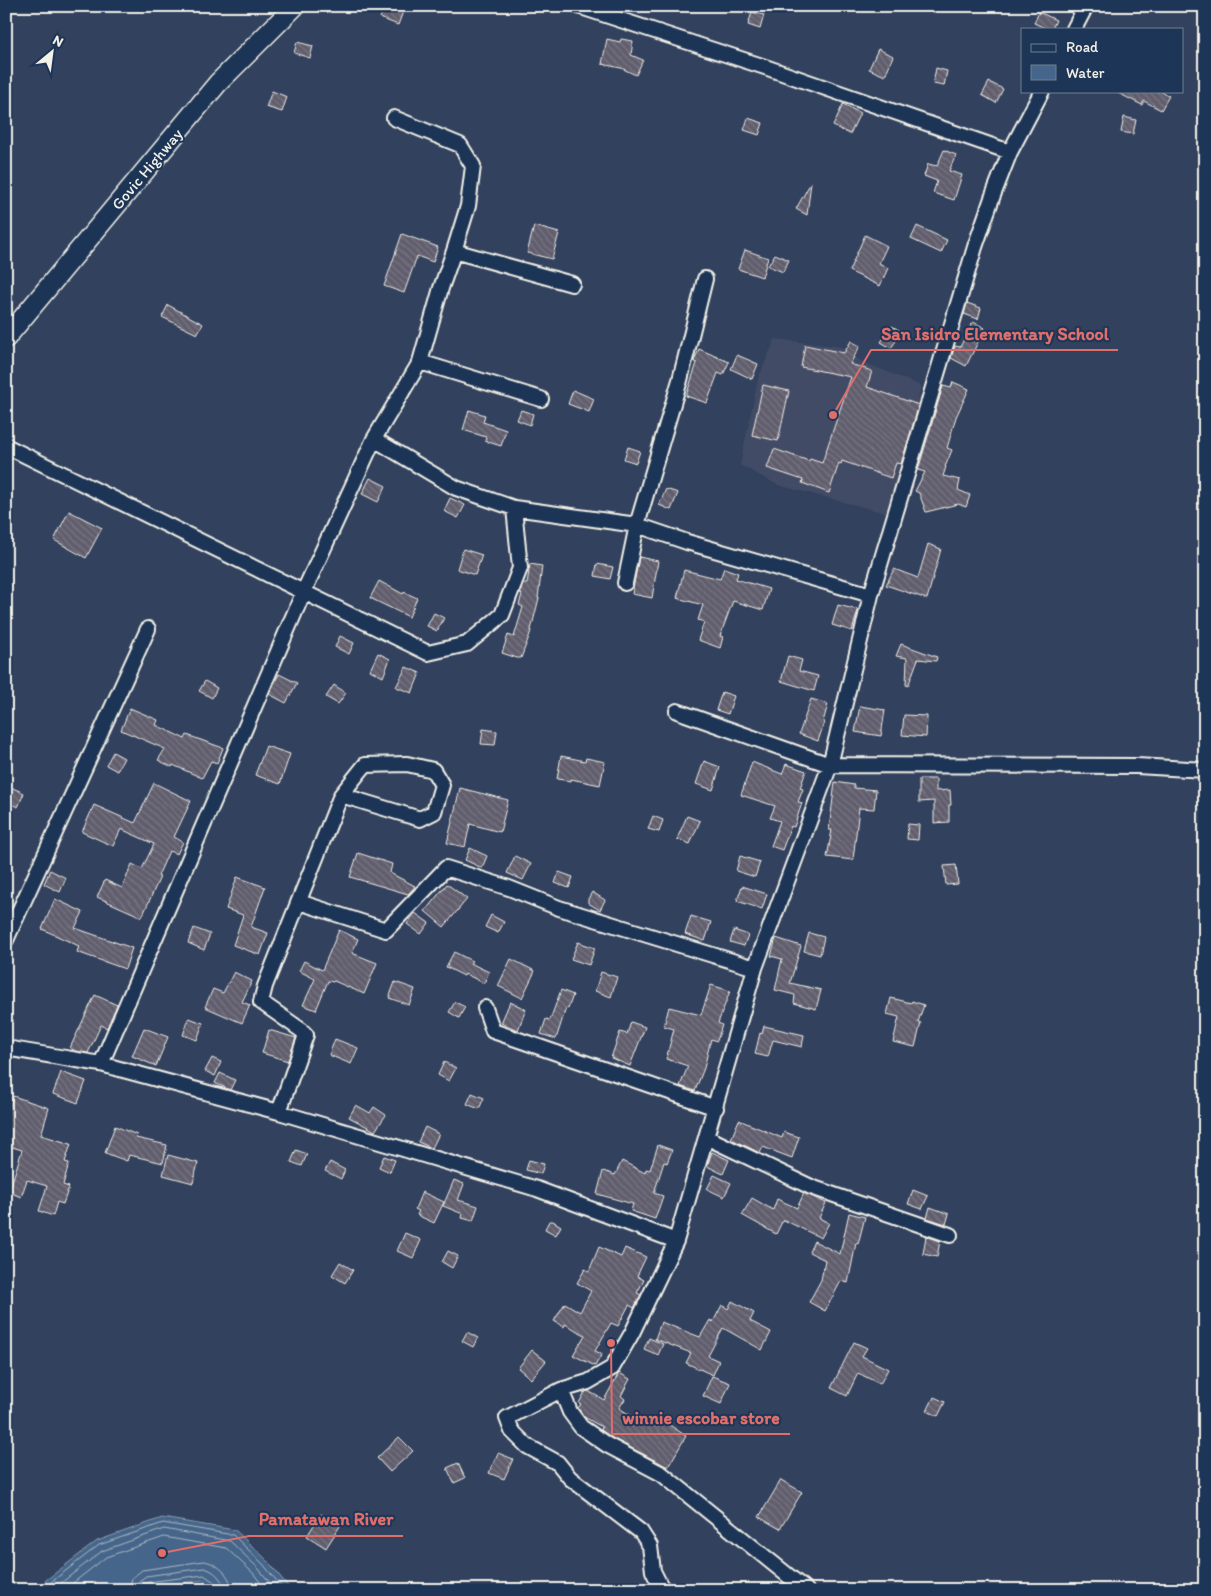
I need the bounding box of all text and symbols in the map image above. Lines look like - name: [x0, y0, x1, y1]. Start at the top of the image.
- north arrow: [28, 28, 78, 78]
- legend: [1021, 28, 1184, 92]
- text: N: [50, 31, 66, 51]
- text: Road: [1066, 38, 1099, 56]
- text: Water: [1066, 64, 1105, 82]
- street label: Govic Highway: [107, 124, 187, 214]
- callout: San Isidro Elementary School: [871, 317, 1118, 350]
- text: San Isidro Elementary School: [881, 323, 1110, 345]
- callout: winnie escobar store: [612, 1401, 790, 1434]
- text: winnie escobar store: [622, 1407, 780, 1429]
- callout: Pamatawan River: [249, 1503, 403, 1536]
- text: Pamatawan River: [259, 1508, 394, 1530]

